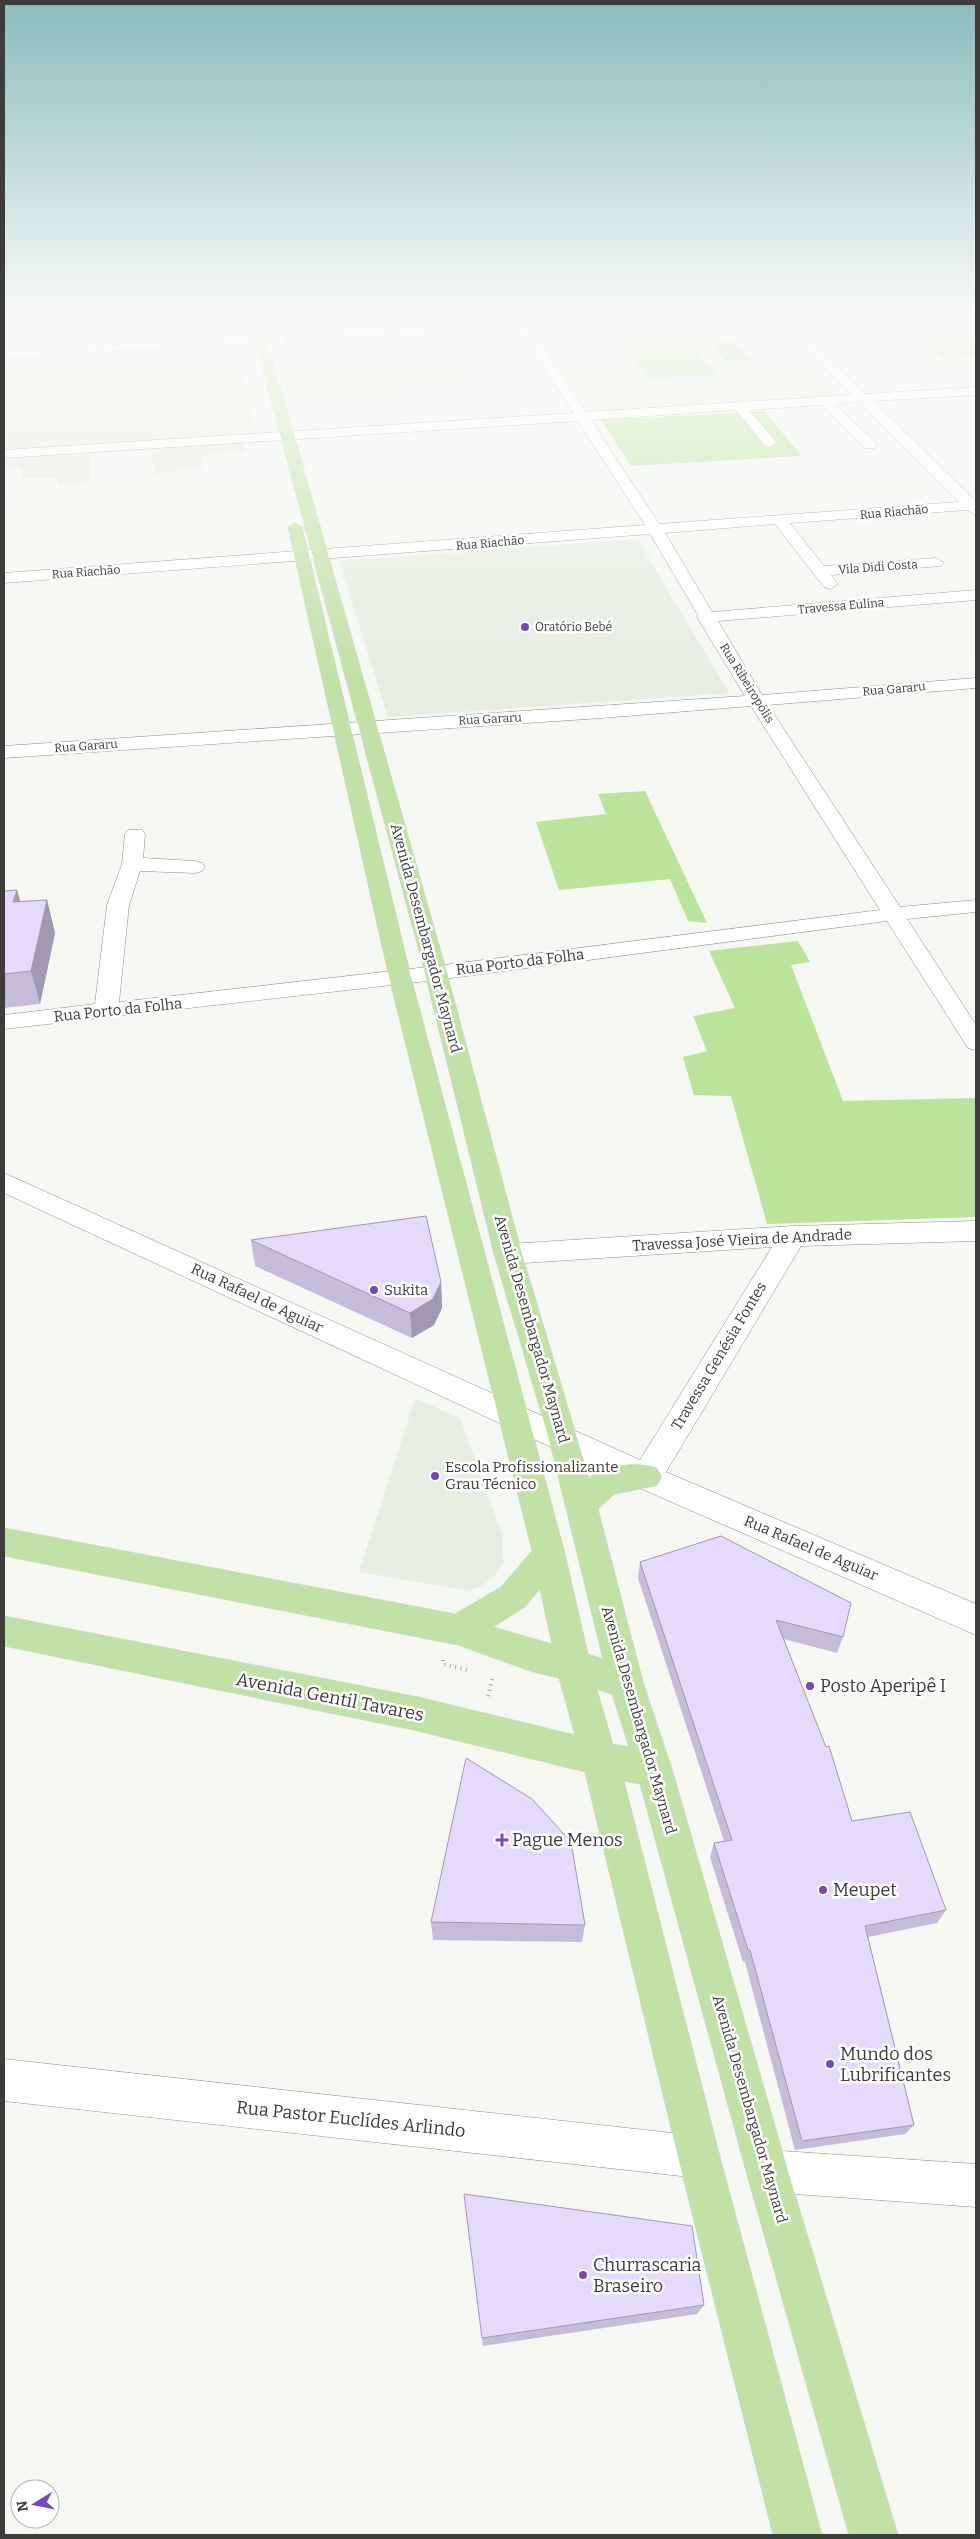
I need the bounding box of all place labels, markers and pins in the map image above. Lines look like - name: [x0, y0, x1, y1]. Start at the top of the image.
- place label: Oratório Bebé: [535, 620, 612, 634]
- marker: Oratório Bebé: [519, 621, 531, 633]
- place label: Sukita: [384, 1281, 428, 1299]
- marker: Sukita: [368, 1284, 380, 1296]
- place label: Escola Profissionalizante Grau Técnico: [445, 1458, 618, 1493]
- marker: Escola Profissionalizante Grau Técnico: [429, 1470, 441, 1482]
- place label: Posto Aperipê I: [820, 1675, 946, 1697]
- marker: Posto Aperipê I: [804, 1680, 816, 1692]
- place label: Pague Menos: [512, 1829, 623, 1851]
- marker: Pague Menos: [496, 1834, 508, 1846]
- place label: Meupet: [833, 1879, 897, 1901]
- marker: Meupet: [817, 1884, 829, 1896]
- place label: Mundo dos Lubrificantes: [840, 2043, 951, 2086]
- marker: Mundo dos Lubrificantes: [824, 2058, 836, 2070]
- place label: Churrascaria Braseiro: [593, 2254, 702, 2297]
- marker: Churrascaria Braseiro: [577, 2269, 589, 2281]

